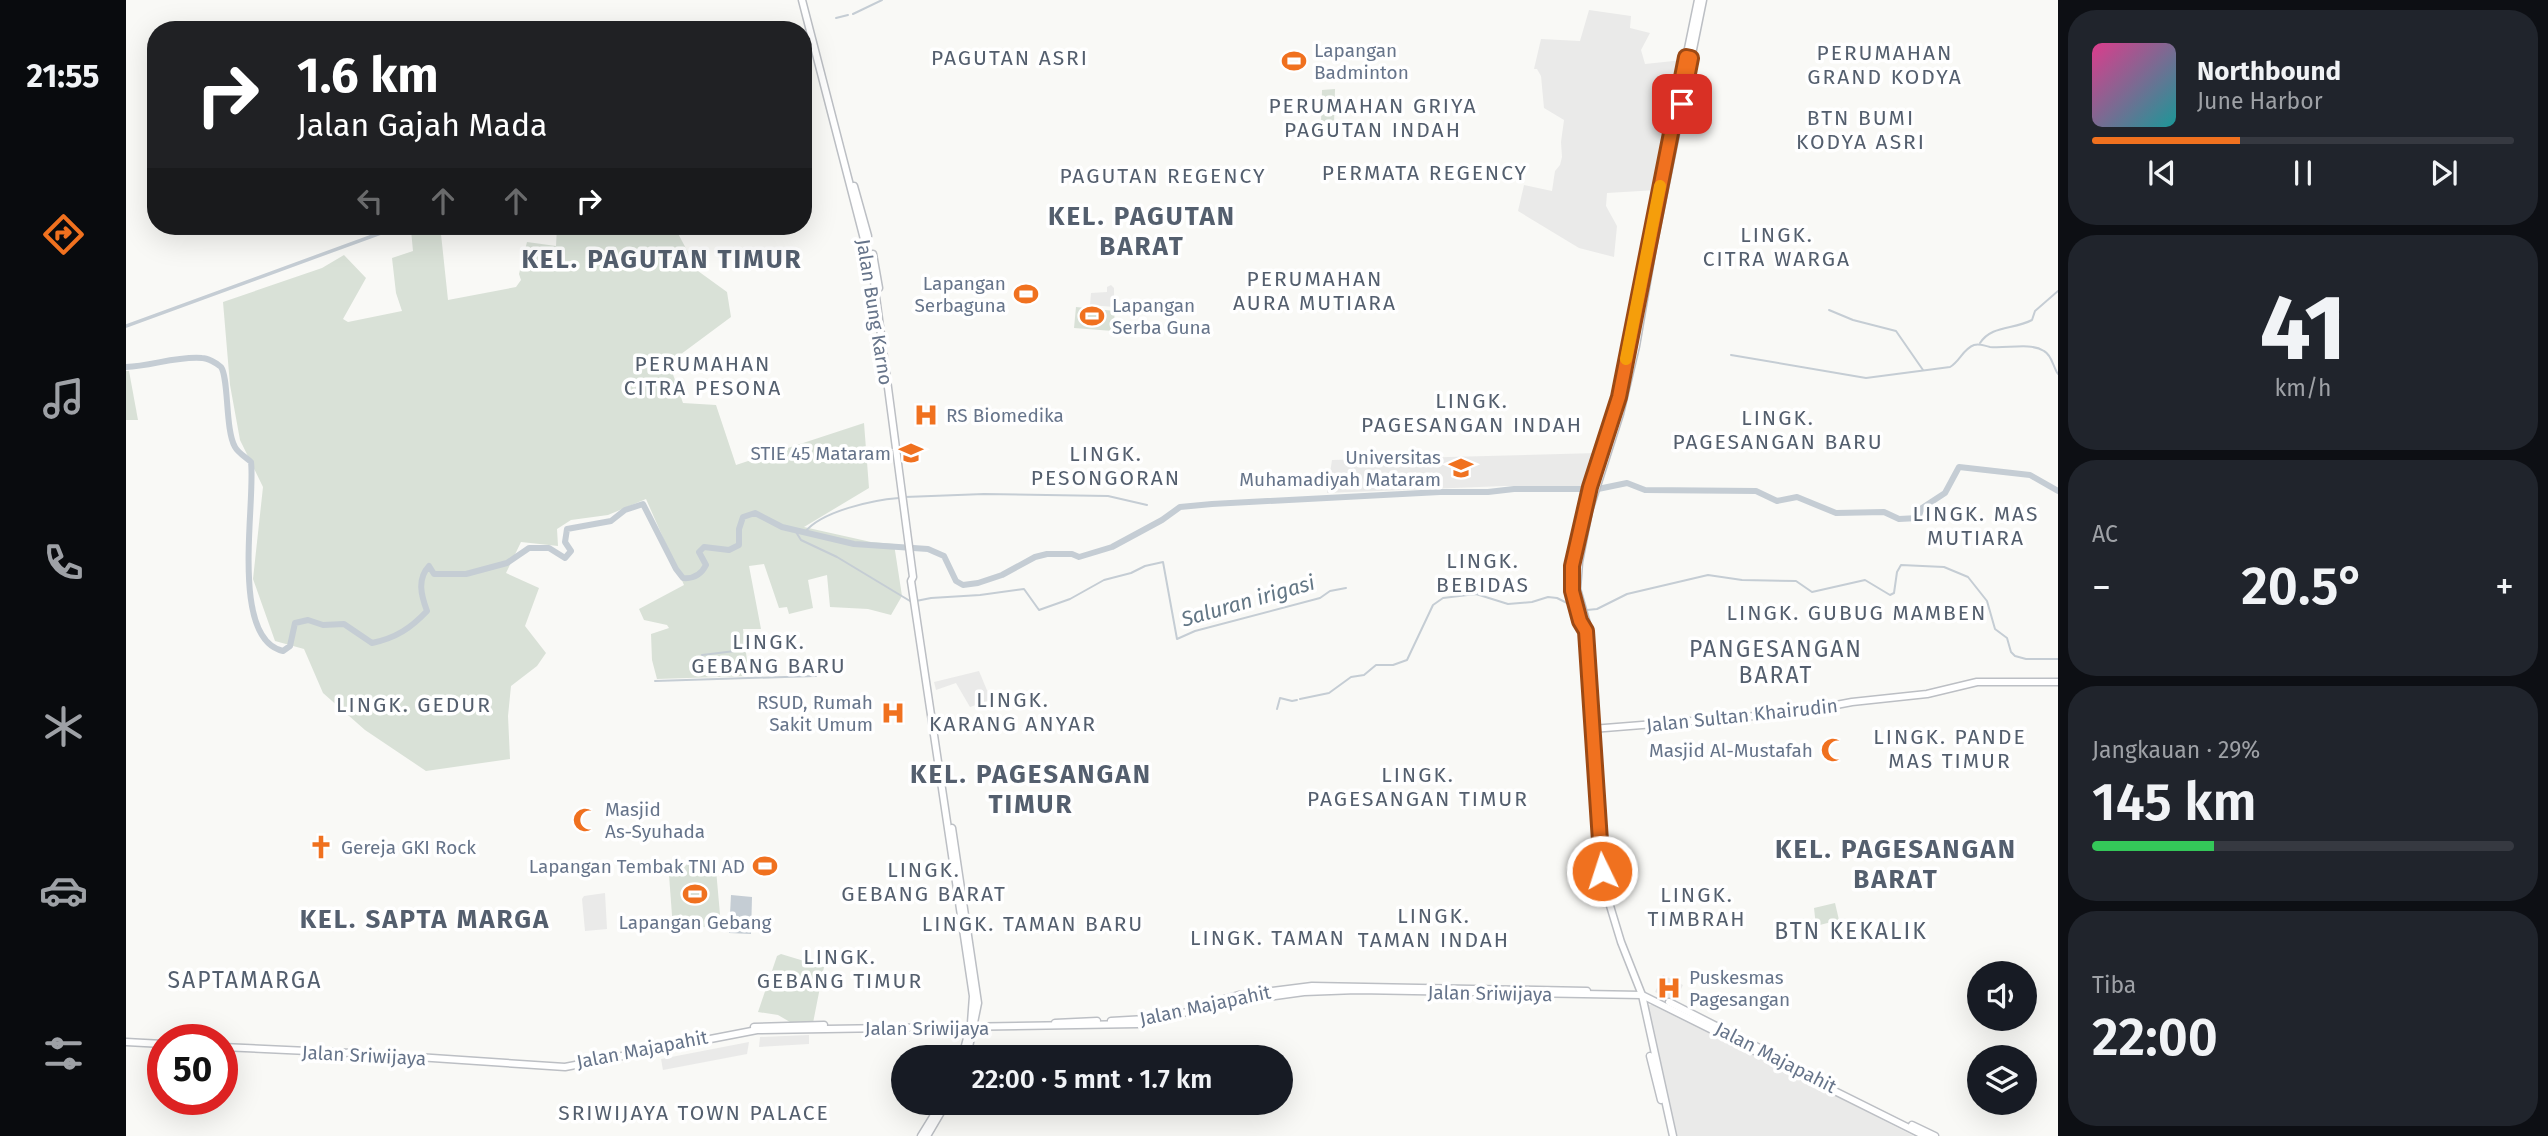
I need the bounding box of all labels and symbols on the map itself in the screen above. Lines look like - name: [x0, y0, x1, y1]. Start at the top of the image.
- place label: Lapangan Badminton: [1314, 39, 1409, 84]
- district label: PERUMAHAN GRAND KODYA: [1807, 40, 1963, 90]
- district label: PAGUTAN ASRI: [931, 45, 1089, 71]
- sports icon: Lapangan Badminton: [1280, 47, 1308, 75]
- pin: [1652, 74, 1712, 134]
- district label: PERUMAHAN GRIYA PAGUTAN INDAH: [1268, 93, 1478, 143]
- district label: BTN BUMI KODYA ASRI: [1796, 105, 1926, 155]
- district label: PERMATA REGENCY: [1322, 160, 1528, 186]
- district label: PAGUTAN REGENCY: [1059, 163, 1267, 189]
- district label: KEL. PAGUTAN BARAT: [1048, 201, 1236, 262]
- district label: LINGK. CITRA WARGA: [1703, 222, 1851, 272]
- street label: Jalan Bung Karno: [852, 237, 897, 387]
- district label: KEL. PAGUTAN TIMUR: [521, 244, 803, 275]
- district label: PERUMAHAN AURA MUTIARA: [1233, 266, 1397, 316]
- place label: Lapangan Serbaguna: [914, 272, 1006, 317]
- sports icon: Lapangan Serbaguna: [1012, 280, 1040, 308]
- place label: Lapangan Serba Guna: [1112, 294, 1211, 339]
- sports icon: Lapangan Serba Guna: [1078, 302, 1106, 330]
- district label: PERUMAHAN CITRA PESONA: [624, 351, 782, 401]
- district label: LINGK. PAGESANGAN INDAH: [1361, 388, 1583, 438]
- hospital icon: RS Biomedika: [912, 401, 940, 429]
- place label: RS Biomedika: [946, 404, 1064, 427]
- district label: LINGK. PAGESANGAN BARU: [1672, 405, 1884, 455]
- school or university icon: STIE 45 Mataram: [897, 439, 925, 467]
- district label: LINGK. PESONGORAN: [1031, 441, 1181, 491]
- place label: STIE 45 Mataram: [750, 442, 891, 465]
- place label: Universitas Muhamadiyah Mataram: [1239, 446, 1441, 491]
- school or university icon: Universitas Muhamadiyah Mataram: [1447, 454, 1475, 482]
- district label: LINGK. MAS MUTIARA: [1912, 501, 2040, 551]
- district label: LINGK. BEBIDAS: [1436, 548, 1530, 598]
- water label: Saluran irigasi: [1177, 569, 1318, 633]
- district label: LINGK. GUBUG MAMBEN: [1727, 600, 1987, 626]
- district label: LINGK. GEBANG BARU: [691, 629, 847, 679]
- district label: PANGESANGAN BARAT: [1689, 635, 1863, 689]
- district label: LINGK. KARANG ANYAR: [929, 687, 1097, 737]
- place label: RSUD, Rumah Sakit Umum: [757, 691, 873, 736]
- district label: LINGK. GEDUR: [336, 692, 492, 718]
- street label: Jalan Sultan Khairudin: [1645, 694, 1839, 737]
- hospital icon: RSUD, Rumah Sakit Umum: [879, 699, 907, 727]
- district label: LINGK. PANDE MAS TIMUR: [1873, 724, 2027, 774]
- mosque icon: Masjid Al-Mustafah: [1819, 736, 1847, 764]
- place label: Masjid Al-Mustafah: [1649, 739, 1813, 762]
- district label: KEL. PAGESANGAN TIMUR: [910, 759, 1152, 820]
- district label: LINGK. PAGESANGAN TIMUR: [1307, 762, 1529, 812]
- place label: Masjid As-Syuhada: [605, 798, 705, 843]
- mosque icon: Masjid As-Syuhada: [571, 806, 599, 834]
- church icon: Gereja GKI Rock: [307, 833, 335, 861]
- position arrow: [1565, 834, 1639, 908]
- district label: KEL. PAGESANGAN BARAT: [1775, 834, 2017, 895]
- place label: Gereja GKI Rock: [341, 836, 476, 859]
- sports icon: Lapangan Tembak TNI AD: [751, 852, 779, 880]
- place label: Lapangan Tembak TNI AD: [529, 855, 745, 878]
- district label: LINGK. GEBANG BARAT: [841, 857, 1007, 907]
- sports icon: Lapangan Gebang: [681, 880, 709, 908]
- district label: LINGK. TIMBRAH: [1647, 882, 1747, 932]
- district label: LINGK. TAMAN INDAH: [1358, 903, 1510, 953]
- district label: KEL. SAPTA MARGA: [300, 904, 550, 935]
- place label: Lapangan Gebang: [619, 911, 772, 934]
- district label: LINGK. TAMAN BARU: [922, 911, 1144, 937]
- district label: BTN KEKALIK: [1774, 917, 1928, 945]
- district label: LINGK. TAMAN: [1190, 925, 1346, 951]
- district label: LINGK. GEBANG TIMUR: [757, 944, 923, 994]
- district label: SAPTAMARGA: [168, 966, 322, 994]
- place label: Puskesmas Pagesangan: [1689, 966, 1790, 1011]
- hospital icon: Puskesmas Pagesangan: [1655, 974, 1683, 1002]
- street label: Jalan Majapahit: [1138, 980, 1273, 1031]
- street label: Jalan Sriwijaya: [1427, 981, 1553, 1006]
- street label: Jalan Sriwijaya: [865, 1017, 989, 1040]
- street label: Jalan Majapahit: [1711, 1017, 1840, 1098]
- speed limit sign: 50: [147, 1024, 238, 1115]
- street label: Jalan Majapahit: [574, 1025, 710, 1073]
- street label: Jalan Sriwijaya: [301, 1041, 427, 1070]
- district label: SRIWIJAYA TOWN PALACE: [558, 1100, 830, 1126]

